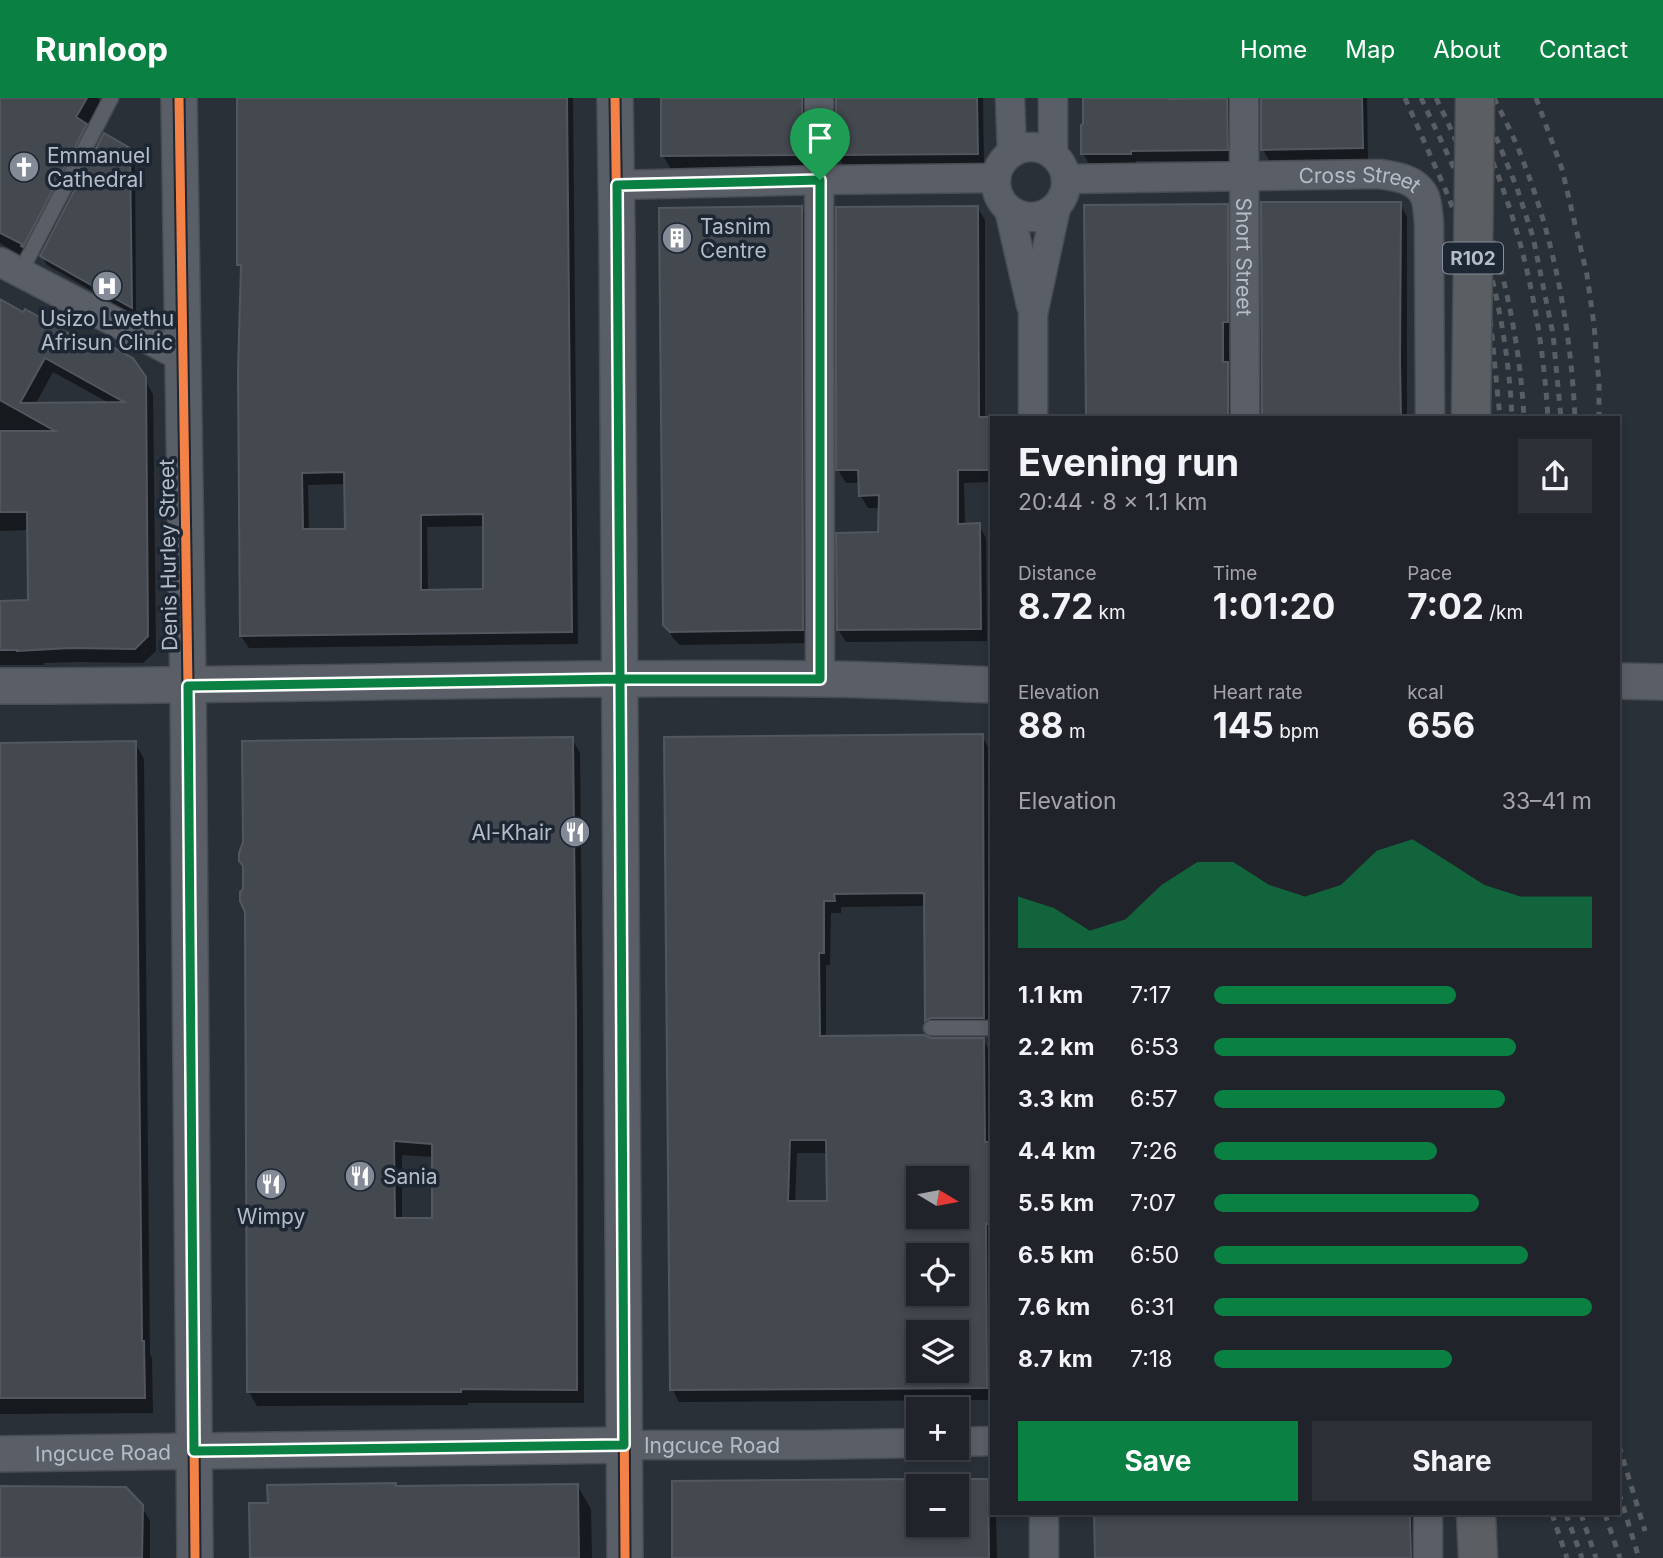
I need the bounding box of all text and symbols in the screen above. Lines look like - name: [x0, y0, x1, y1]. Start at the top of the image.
- text: Runloop: [35, 29, 168, 69]
- text: Home: [1240, 35, 1307, 64]
- text: Map: [1345, 35, 1395, 64]
- text: About: [1433, 35, 1501, 64]
- text: Contact: [1539, 35, 1628, 64]
- pin: [790, 108, 850, 180]
- icon: arrive: [801, 119, 839, 157]
- place label: Emmanuel Cathedral: [47, 143, 150, 192]
- church icon: Emmanuel Cathedral: [7, 150, 41, 184]
- street label: Cross Street: [1298, 161, 1426, 197]
- street label: Short Street: [1232, 198, 1257, 317]
- place label: Tasnim Centre: [700, 214, 771, 263]
- building icon: Tasnim Centre: [660, 221, 694, 255]
- road number: R102: [1443, 242, 1503, 274]
- hospital icon: Usizo Lwethu Afrisun Clinic: [90, 269, 124, 303]
- place label: Usizo Lwethu Afrisun Clinic: [40, 306, 174, 355]
- text: Evening run: [1018, 439, 1239, 485]
- button: share: [1518, 439, 1592, 513]
- street label: Denis Hurley Street: [154, 459, 182, 651]
- text: 20:44 · 8 × 1.1 km: [1018, 488, 1207, 516]
- text: Distance: [1018, 562, 1096, 585]
- text: Time: [1213, 562, 1257, 585]
- text: Pace: [1407, 562, 1452, 585]
- text: 8.72: [1018, 585, 1093, 627]
- text: 1:01:20: [1213, 585, 1335, 627]
- text: 7:02: [1407, 585, 1484, 627]
- text: km: [1093, 601, 1126, 624]
- text: /km: [1484, 601, 1523, 624]
- text: Elevation: [1018, 681, 1099, 704]
- text: Heart rate: [1213, 681, 1303, 704]
- text: kcal: [1407, 681, 1444, 704]
- text: 88: [1018, 704, 1064, 746]
- text: 145: [1213, 704, 1274, 746]
- text: 656: [1407, 704, 1475, 746]
- text: m: [1064, 720, 1086, 743]
- text: bpm: [1274, 720, 1319, 743]
- text: Elevation: [1018, 787, 1117, 815]
- text: 33–41 m: [1502, 787, 1592, 815]
- restaurant icon: Al-Khair: [558, 815, 592, 849]
- place label: Al-Khair: [471, 820, 552, 845]
- text: 1.1 km: [1018, 981, 1083, 1009]
- text: 7:17: [1130, 981, 1171, 1009]
- text: 2.2 km: [1018, 1033, 1094, 1061]
- text: 6:53: [1130, 1033, 1179, 1061]
- text: 3.3 km: [1018, 1085, 1094, 1113]
- text: 6:57: [1130, 1085, 1178, 1113]
- text: 4.4 km: [1018, 1137, 1096, 1165]
- text: 7:26: [1130, 1137, 1177, 1165]
- restaurant icon: Sania: [343, 1159, 377, 1193]
- place label: Sania: [383, 1164, 438, 1189]
- north arrow: [906, 1166, 970, 1228]
- map controls: [906, 1166, 969, 1537]
- restaurant icon: Wimpy: [254, 1167, 288, 1201]
- text: 5.5 km: [1018, 1189, 1094, 1217]
- text: 7:07: [1130, 1189, 1176, 1217]
- place label: Wimpy: [237, 1204, 305, 1229]
- text: 6.5 km: [1018, 1241, 1094, 1269]
- text: 6:50: [1130, 1241, 1179, 1269]
- button: locate: [906, 1243, 969, 1306]
- text: 7.6 km: [1018, 1293, 1090, 1321]
- text: 6:31: [1130, 1293, 1174, 1321]
- button: layers: [906, 1320, 969, 1383]
- text: 8.7 km: [1018, 1345, 1093, 1373]
- text: 7:18: [1130, 1345, 1172, 1373]
- button: +: [906, 1397, 969, 1460]
- button: Save: [1018, 1421, 1298, 1501]
- button: Share: [1312, 1421, 1592, 1501]
- street label: Ingcuce Road: [644, 1433, 780, 1458]
- street label: Ingcuce Road: [35, 1439, 171, 1466]
- button: −: [906, 1474, 969, 1537]

